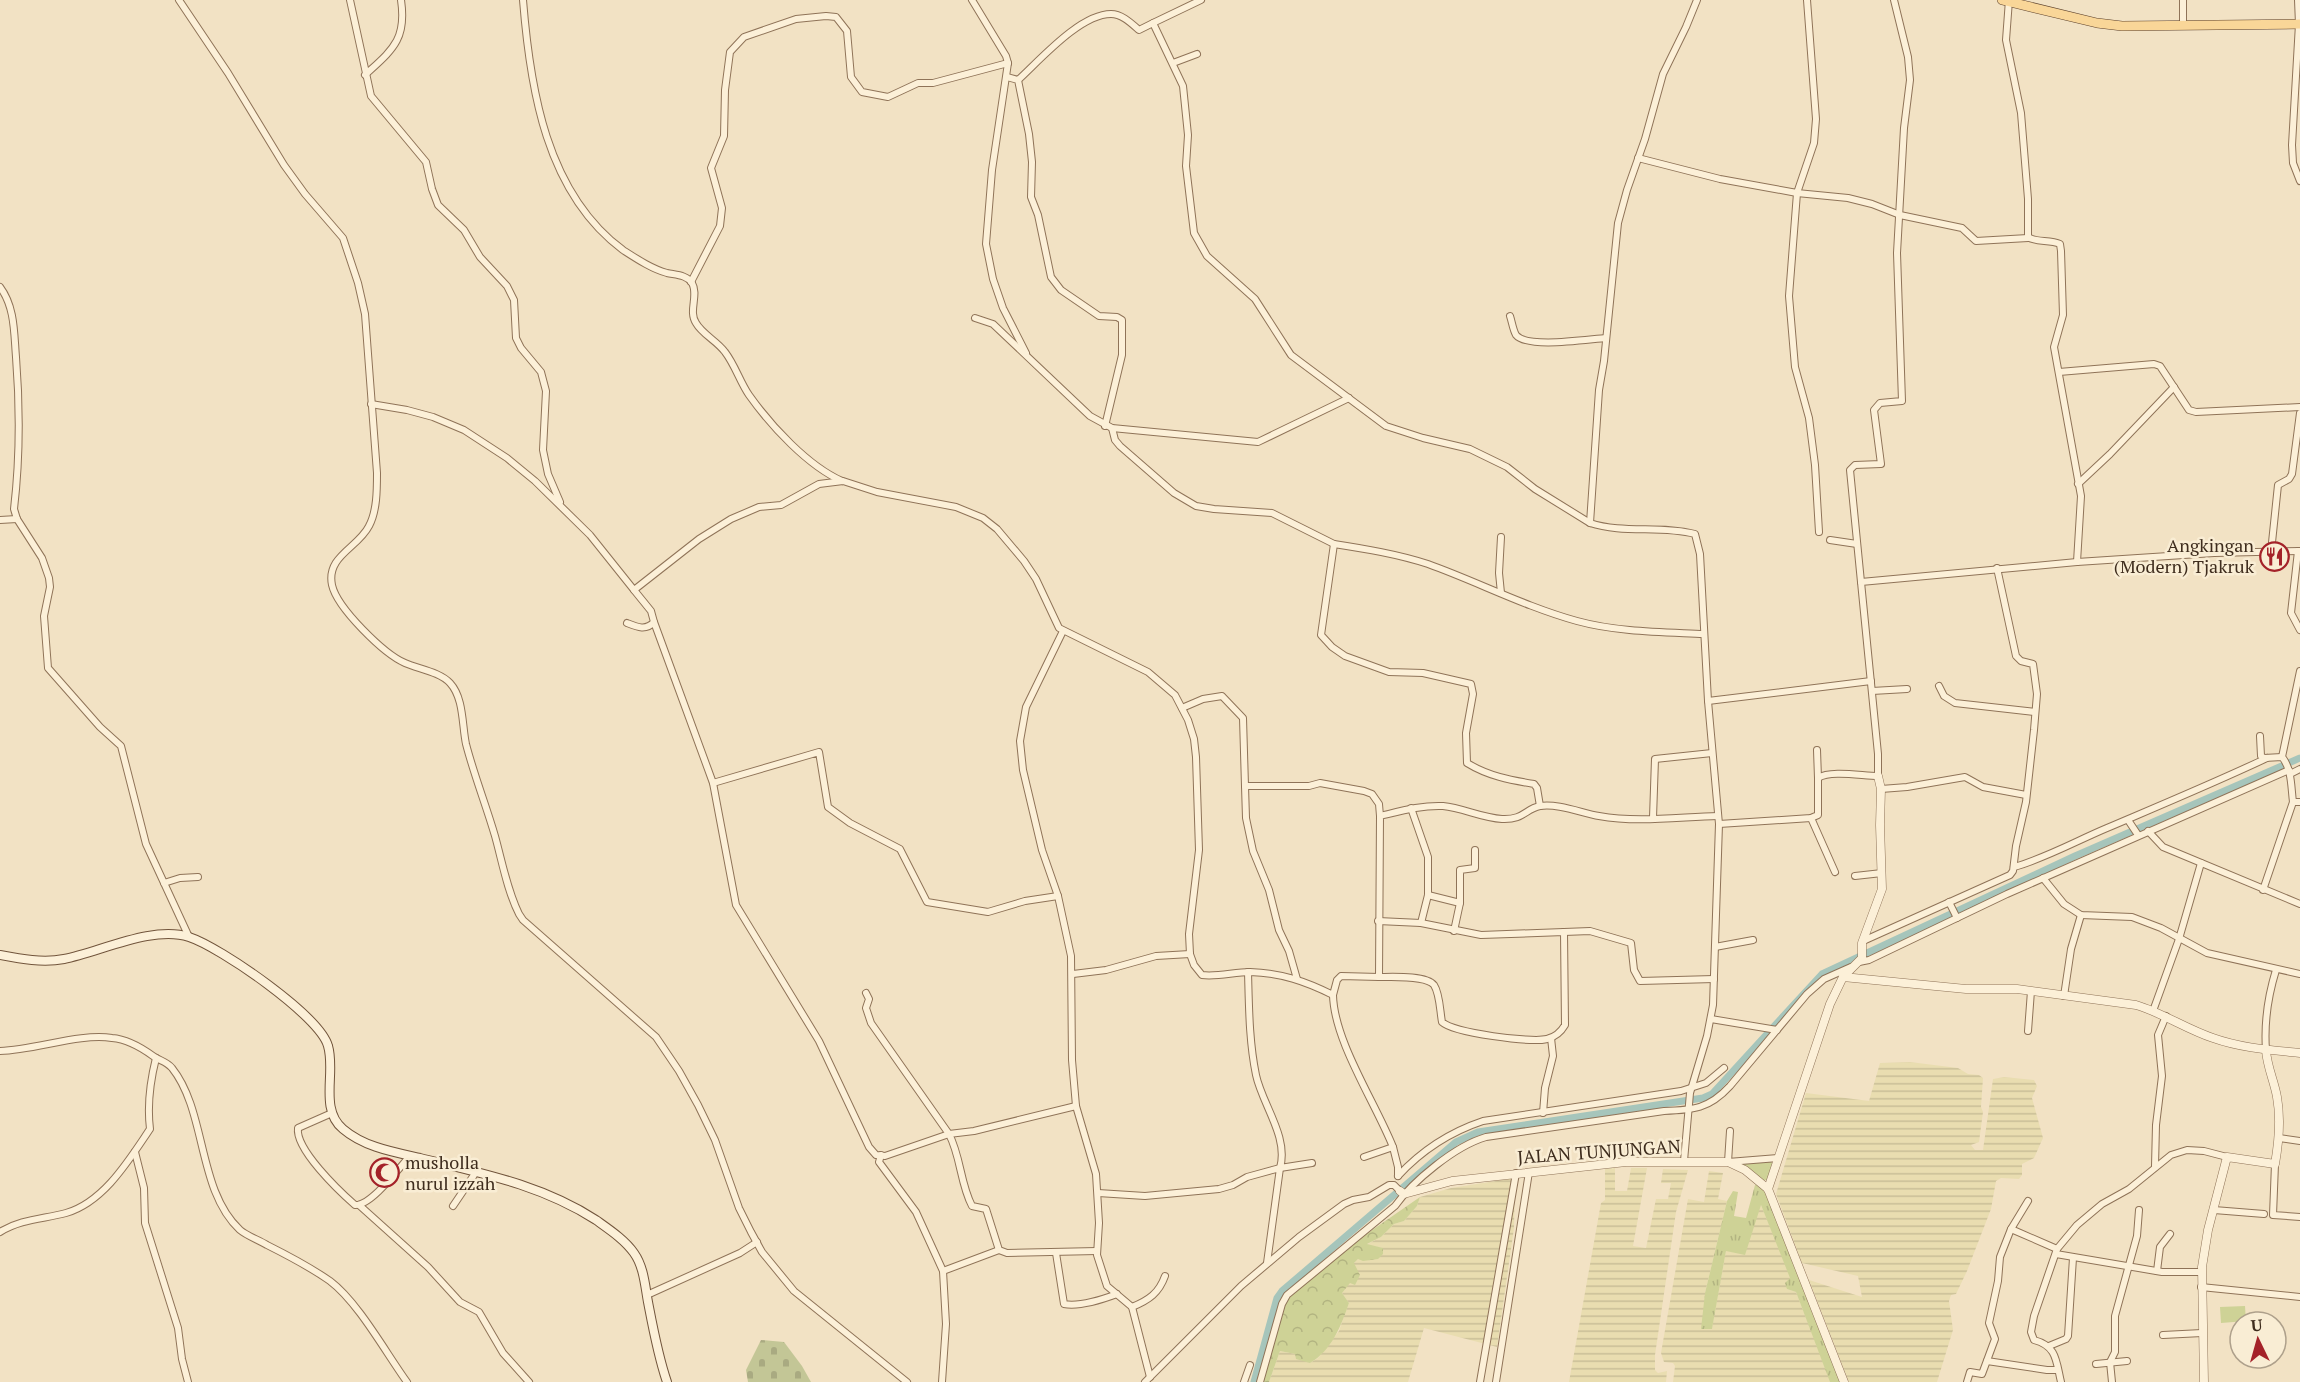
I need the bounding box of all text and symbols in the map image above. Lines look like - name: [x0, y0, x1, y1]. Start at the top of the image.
- place label: Angkingan (Modern) Tjakruk: [2114, 533, 2255, 578]
- restaurant icon: Angkingan (Modern) Tjakruk: [2259, 540, 2291, 572]
- street label: JALAN TUNJUNGAN: [1516, 1133, 1681, 1169]
- place label: musholla nurul izzah: [405, 1150, 496, 1195]
- mosque icon: musholla nurul izzah: [368, 1157, 400, 1189]
- north arrow: [2228, 1310, 2288, 1370]
- text: U: [2250, 1314, 2264, 1337]

